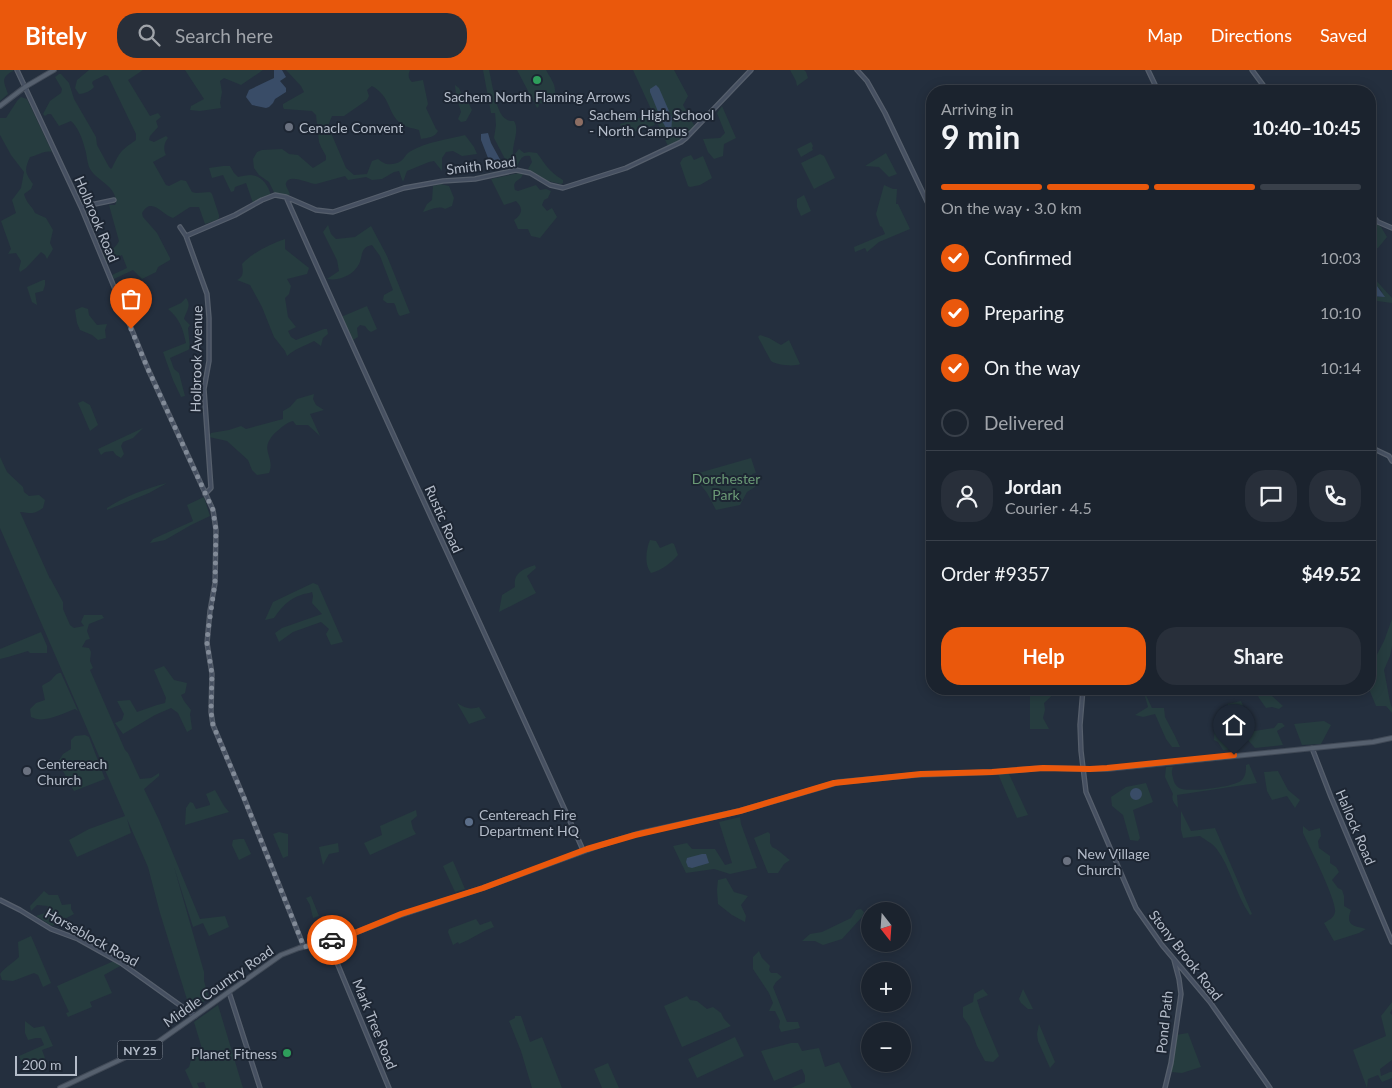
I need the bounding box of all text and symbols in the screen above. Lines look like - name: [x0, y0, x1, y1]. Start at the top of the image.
- search box: [117, 13, 467, 58]
- text: Bitely: [25, 21, 87, 50]
- icon: search: [135, 21, 163, 49]
- text: Search here: [175, 24, 273, 47]
- text: Map: [1147, 24, 1183, 46]
- text: Directions: [1211, 24, 1292, 46]
- text: Saved: [1320, 24, 1367, 46]
- marker: Sachem North Flaming Arrows: [531, 74, 543, 86]
- place label: Sachem North Flaming Arrows: [444, 88, 630, 105]
- text: Arriving in: [941, 99, 1014, 118]
- place label: Sachem High School - North Campus: [589, 106, 714, 139]
- marker: Sachem High School - North Campus: [573, 116, 585, 128]
- text: 10:40–10:45: [1252, 116, 1361, 139]
- text: 9 min: [941, 117, 1020, 156]
- place label: Cenacle Convent: [299, 119, 403, 136]
- marker: Cenacle Convent: [283, 121, 295, 133]
- street label: Smith Road: [445, 152, 517, 178]
- street label: Holbrook Road: [71, 173, 123, 265]
- text: On the way · 3.0 km: [941, 198, 1082, 217]
- icon: check: [941, 244, 969, 272]
- text: Confirmed: [984, 246, 1072, 269]
- text: 10:03: [1320, 248, 1361, 267]
- pin: [110, 278, 152, 329]
- icon: bag: [117, 285, 145, 313]
- icon: check: [941, 299, 969, 327]
- text: Preparing: [984, 301, 1064, 324]
- text: 10:10: [1320, 303, 1361, 322]
- street label: Holbrook Avenue: [187, 305, 205, 413]
- icon: check: [941, 354, 969, 382]
- text: On the way: [984, 356, 1080, 379]
- text: 10:14: [1320, 358, 1361, 377]
- text: Delivered: [984, 411, 1064, 434]
- park label: Dorchester Park: [692, 470, 760, 503]
- button: person: [941, 470, 993, 522]
- button: chat: [1245, 470, 1297, 522]
- button: phone: [1309, 470, 1361, 522]
- text: Jordan: [1005, 475, 1062, 498]
- street label: Rustic Road: [422, 483, 466, 555]
- text: Courier · 4.5: [1005, 498, 1092, 517]
- text: Order #9357: [941, 562, 1050, 585]
- text: $49.52: [1301, 562, 1361, 585]
- button: Help: [941, 627, 1146, 685]
- button: Share: [1156, 627, 1361, 685]
- pin: [1213, 704, 1255, 755]
- icon: home: [1220, 711, 1248, 739]
- place label: Centereach Church: [37, 755, 107, 788]
- marker: Centereach Church: [21, 765, 33, 777]
- street label: Hallock Road: [1332, 787, 1380, 867]
- place label: Centereach Fire Department HQ: [479, 806, 580, 839]
- marker: Centereach Fire Department HQ: [463, 816, 475, 828]
- place label: New Village Church: [1077, 845, 1150, 878]
- marker: New Village Church: [1061, 855, 1073, 867]
- north arrow: [861, 902, 911, 952]
- map controls: [861, 902, 911, 1072]
- street label: Horseblock Road: [42, 904, 142, 970]
- street label: Stony Brook Road: [1146, 907, 1226, 1003]
- courier: [307, 915, 357, 965]
- icon: car: [318, 926, 346, 954]
- street label: Middle Country Road: [160, 942, 276, 1030]
- button: +: [861, 962, 911, 1012]
- street label: Mark Tree Road: [349, 976, 401, 1072]
- street label: Pond Path: [1152, 990, 1176, 1054]
- button: −: [861, 1022, 911, 1072]
- road number: NY 25: [118, 1040, 162, 1060]
- place label: Planet Fitness: [191, 1045, 277, 1062]
- marker: Planet Fitness: [281, 1047, 293, 1059]
- scale bar: [15, 1053, 78, 1076]
- text: 200 m: [22, 1056, 61, 1073]

